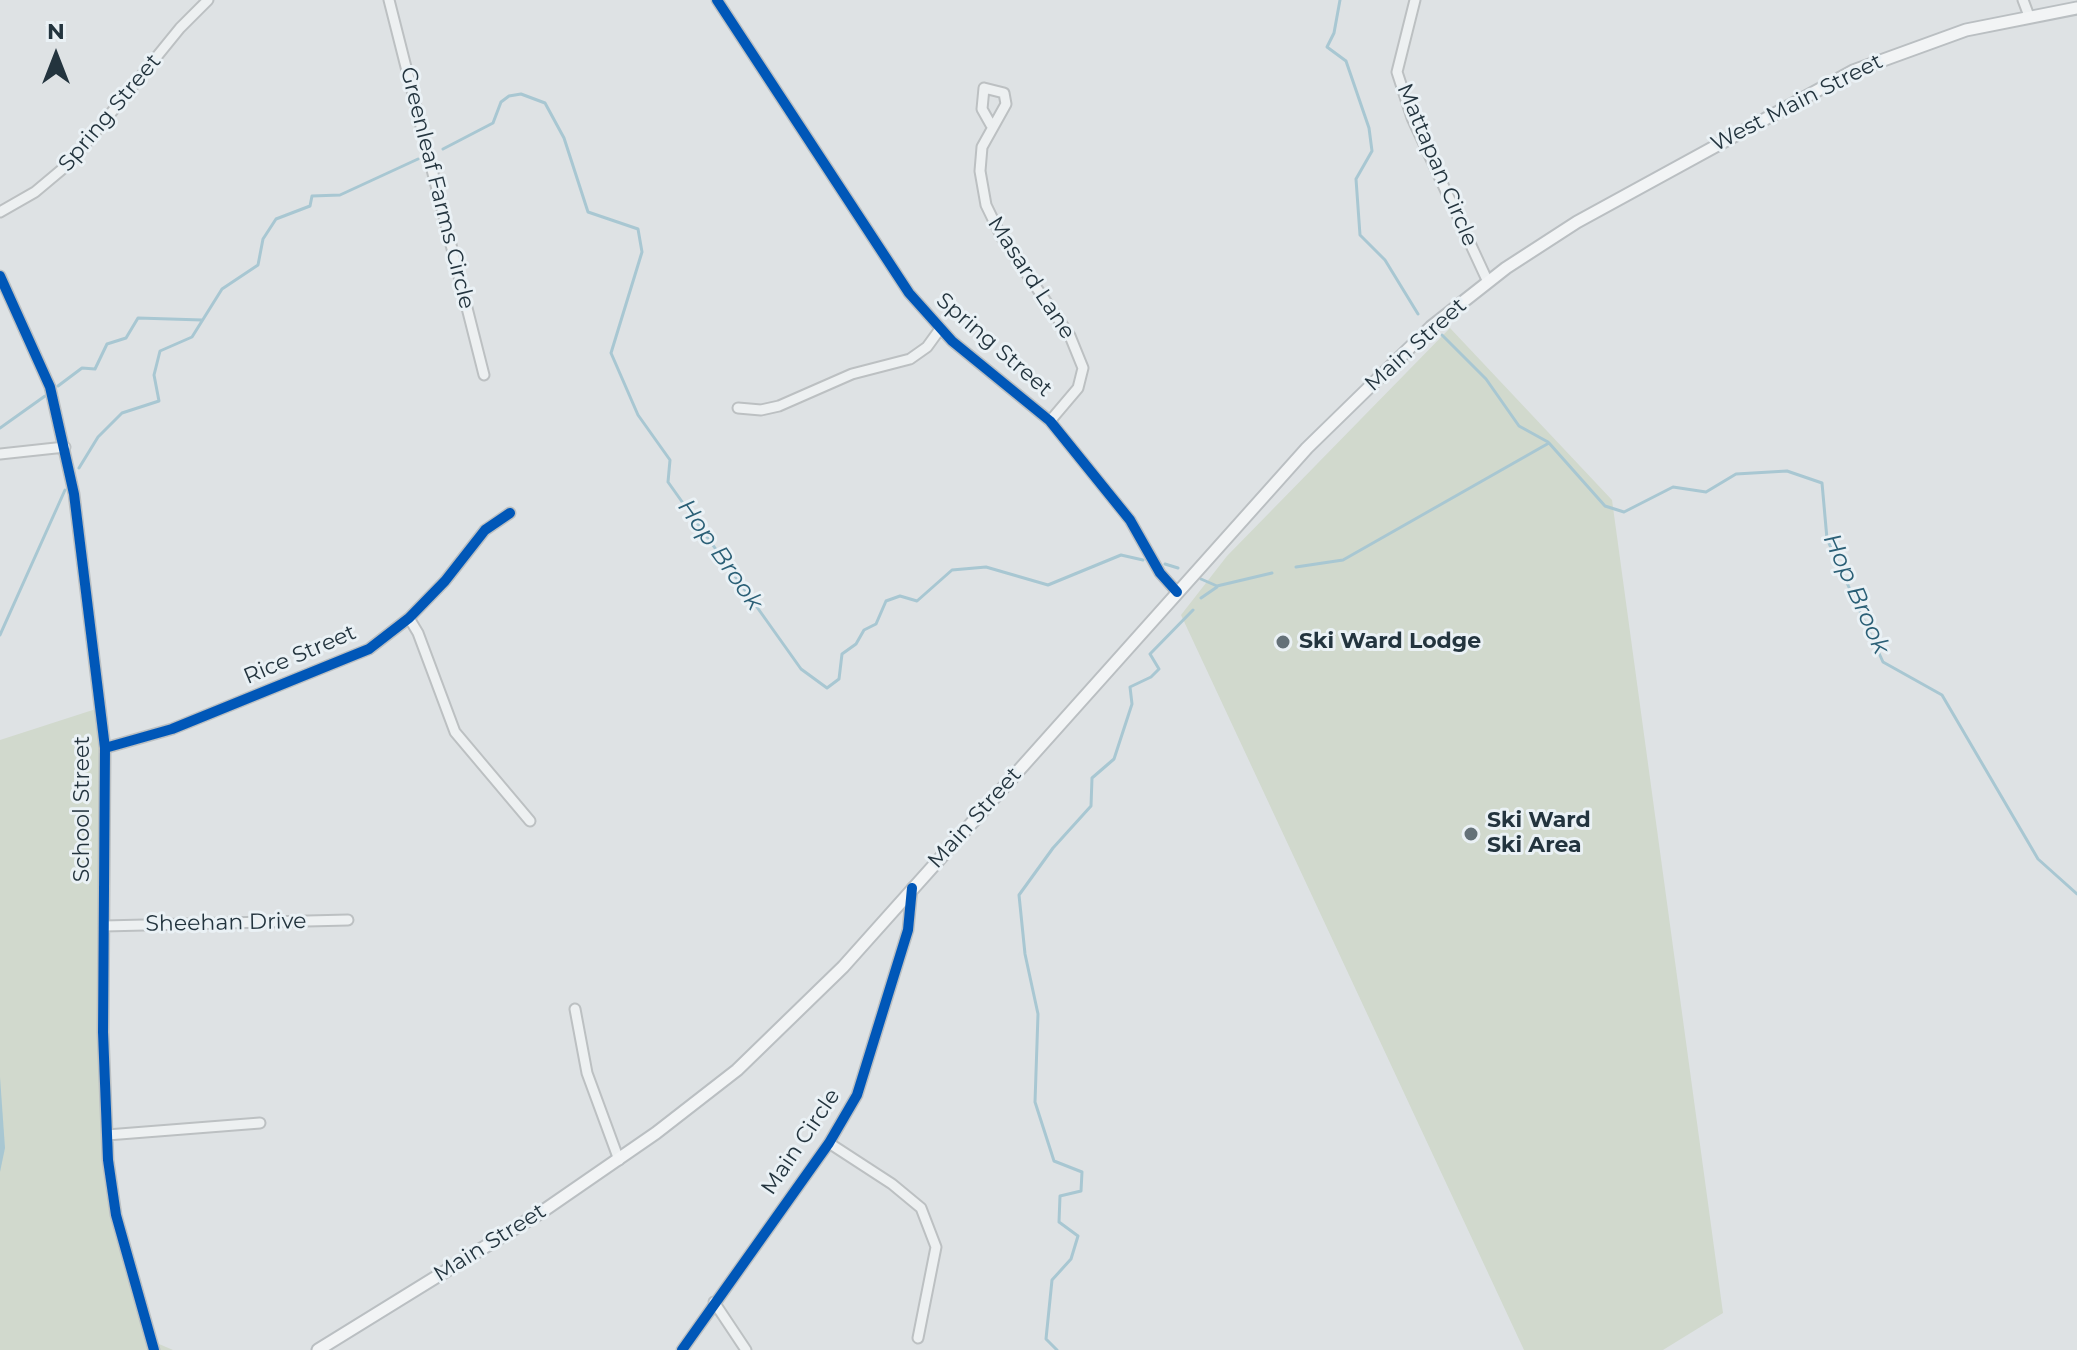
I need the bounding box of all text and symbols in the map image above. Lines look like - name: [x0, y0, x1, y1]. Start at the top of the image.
- north arrow: [16, 16, 96, 96]
- text: N: [47, 18, 65, 45]
- street label: West Main Street: [1707, 48, 1887, 158]
- street label: Spring Street: [53, 49, 167, 177]
- street label: Greenleaf Farms Circle: [394, 64, 480, 312]
- street label: Mattapan Circle: [1391, 80, 1483, 250]
- street label: Masard Lane: [982, 212, 1080, 344]
- street label: Spring Street: [931, 287, 1057, 403]
- street label: Main Street: [1360, 293, 1472, 397]
- water label: Hop Brook: [671, 494, 769, 616]
- water label: Hop Brook: [1817, 529, 1895, 659]
- street label: Rice Street: [240, 619, 360, 691]
- place label: Ski Ward Lodge: [1299, 629, 1481, 655]
- marker: Ski Ward Lodge: [1274, 633, 1292, 651]
- street label: School Street: [70, 736, 96, 882]
- street label: Main Street: [923, 762, 1027, 874]
- place label: Ski Ward Ski Area: [1487, 808, 1591, 860]
- marker: Ski Ward Ski Area: [1462, 825, 1480, 843]
- street label: Sheehan Drive: [145, 908, 307, 938]
- street label: Main Circle: [756, 1084, 846, 1200]
- street label: Main Street: [429, 1198, 551, 1288]

